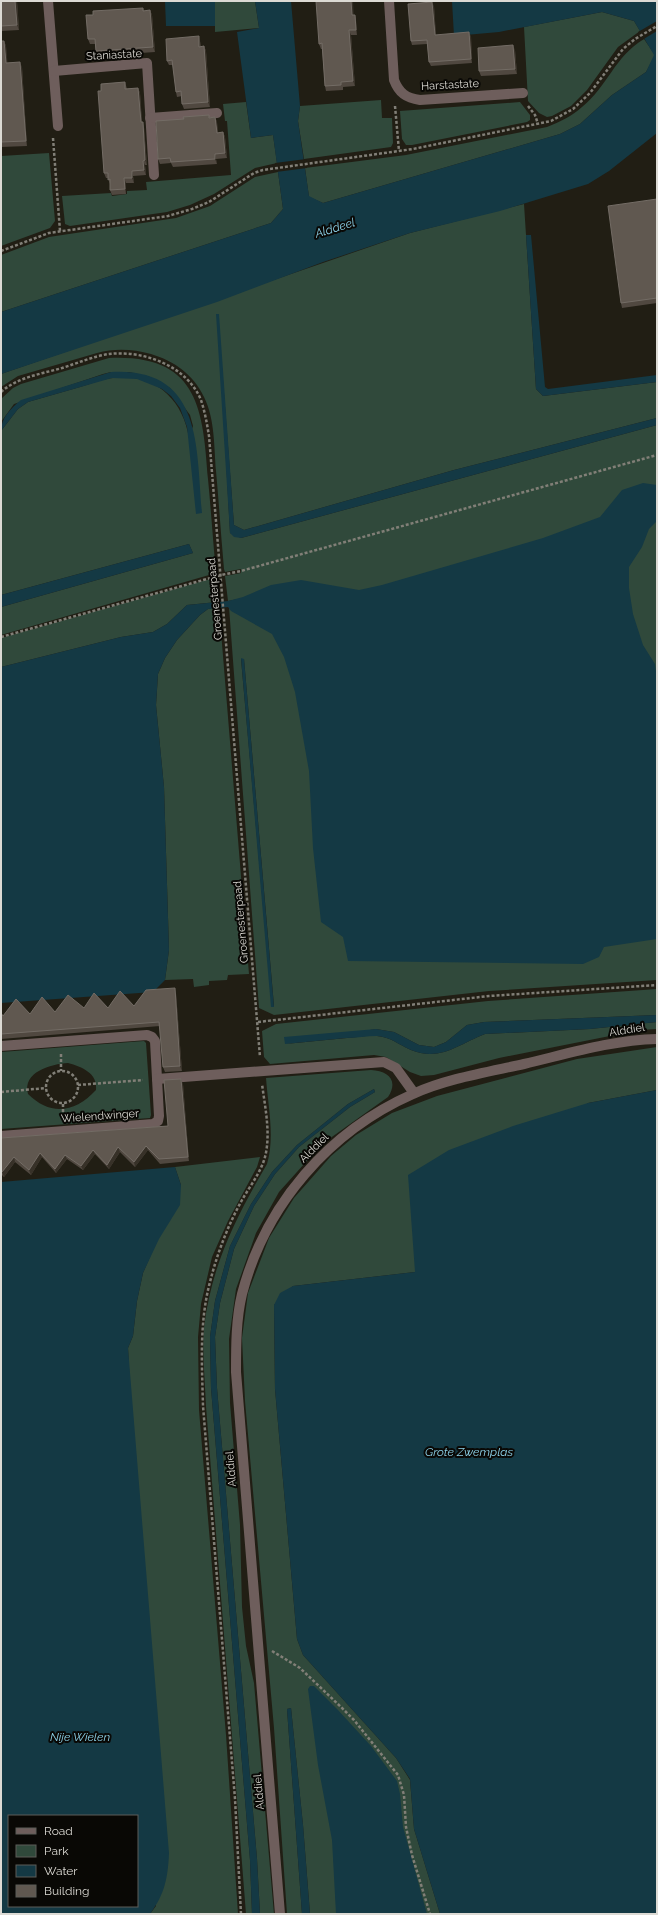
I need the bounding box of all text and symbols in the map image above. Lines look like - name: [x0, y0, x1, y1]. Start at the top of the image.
- street label: Staniastate: [86, 47, 143, 63]
- street label: Harstastate: [421, 77, 480, 93]
- water label: Alddeel: [312, 215, 357, 241]
- street label: Groenesterpaad: [205, 557, 225, 641]
- street label: Groenesterpaad: [231, 880, 251, 964]
- street label: Alddiel: [608, 1021, 646, 1039]
- street label: Wielendwinger: [61, 1107, 139, 1125]
- street label: Alddiel: [297, 1131, 331, 1165]
- water label: Grote Zwemplas: [425, 1445, 513, 1459]
- street label: Alddiel: [223, 1451, 239, 1487]
- water label: Nije Wielen: [50, 1730, 110, 1744]
- street label: Alddiel: [251, 1774, 267, 1810]
- legend: [8, 1815, 138, 1907]
- text: Road: [44, 1824, 73, 1838]
- text: Park: [44, 1844, 69, 1858]
- text: Water: [44, 1864, 78, 1878]
- text: Building: [44, 1884, 90, 1898]

